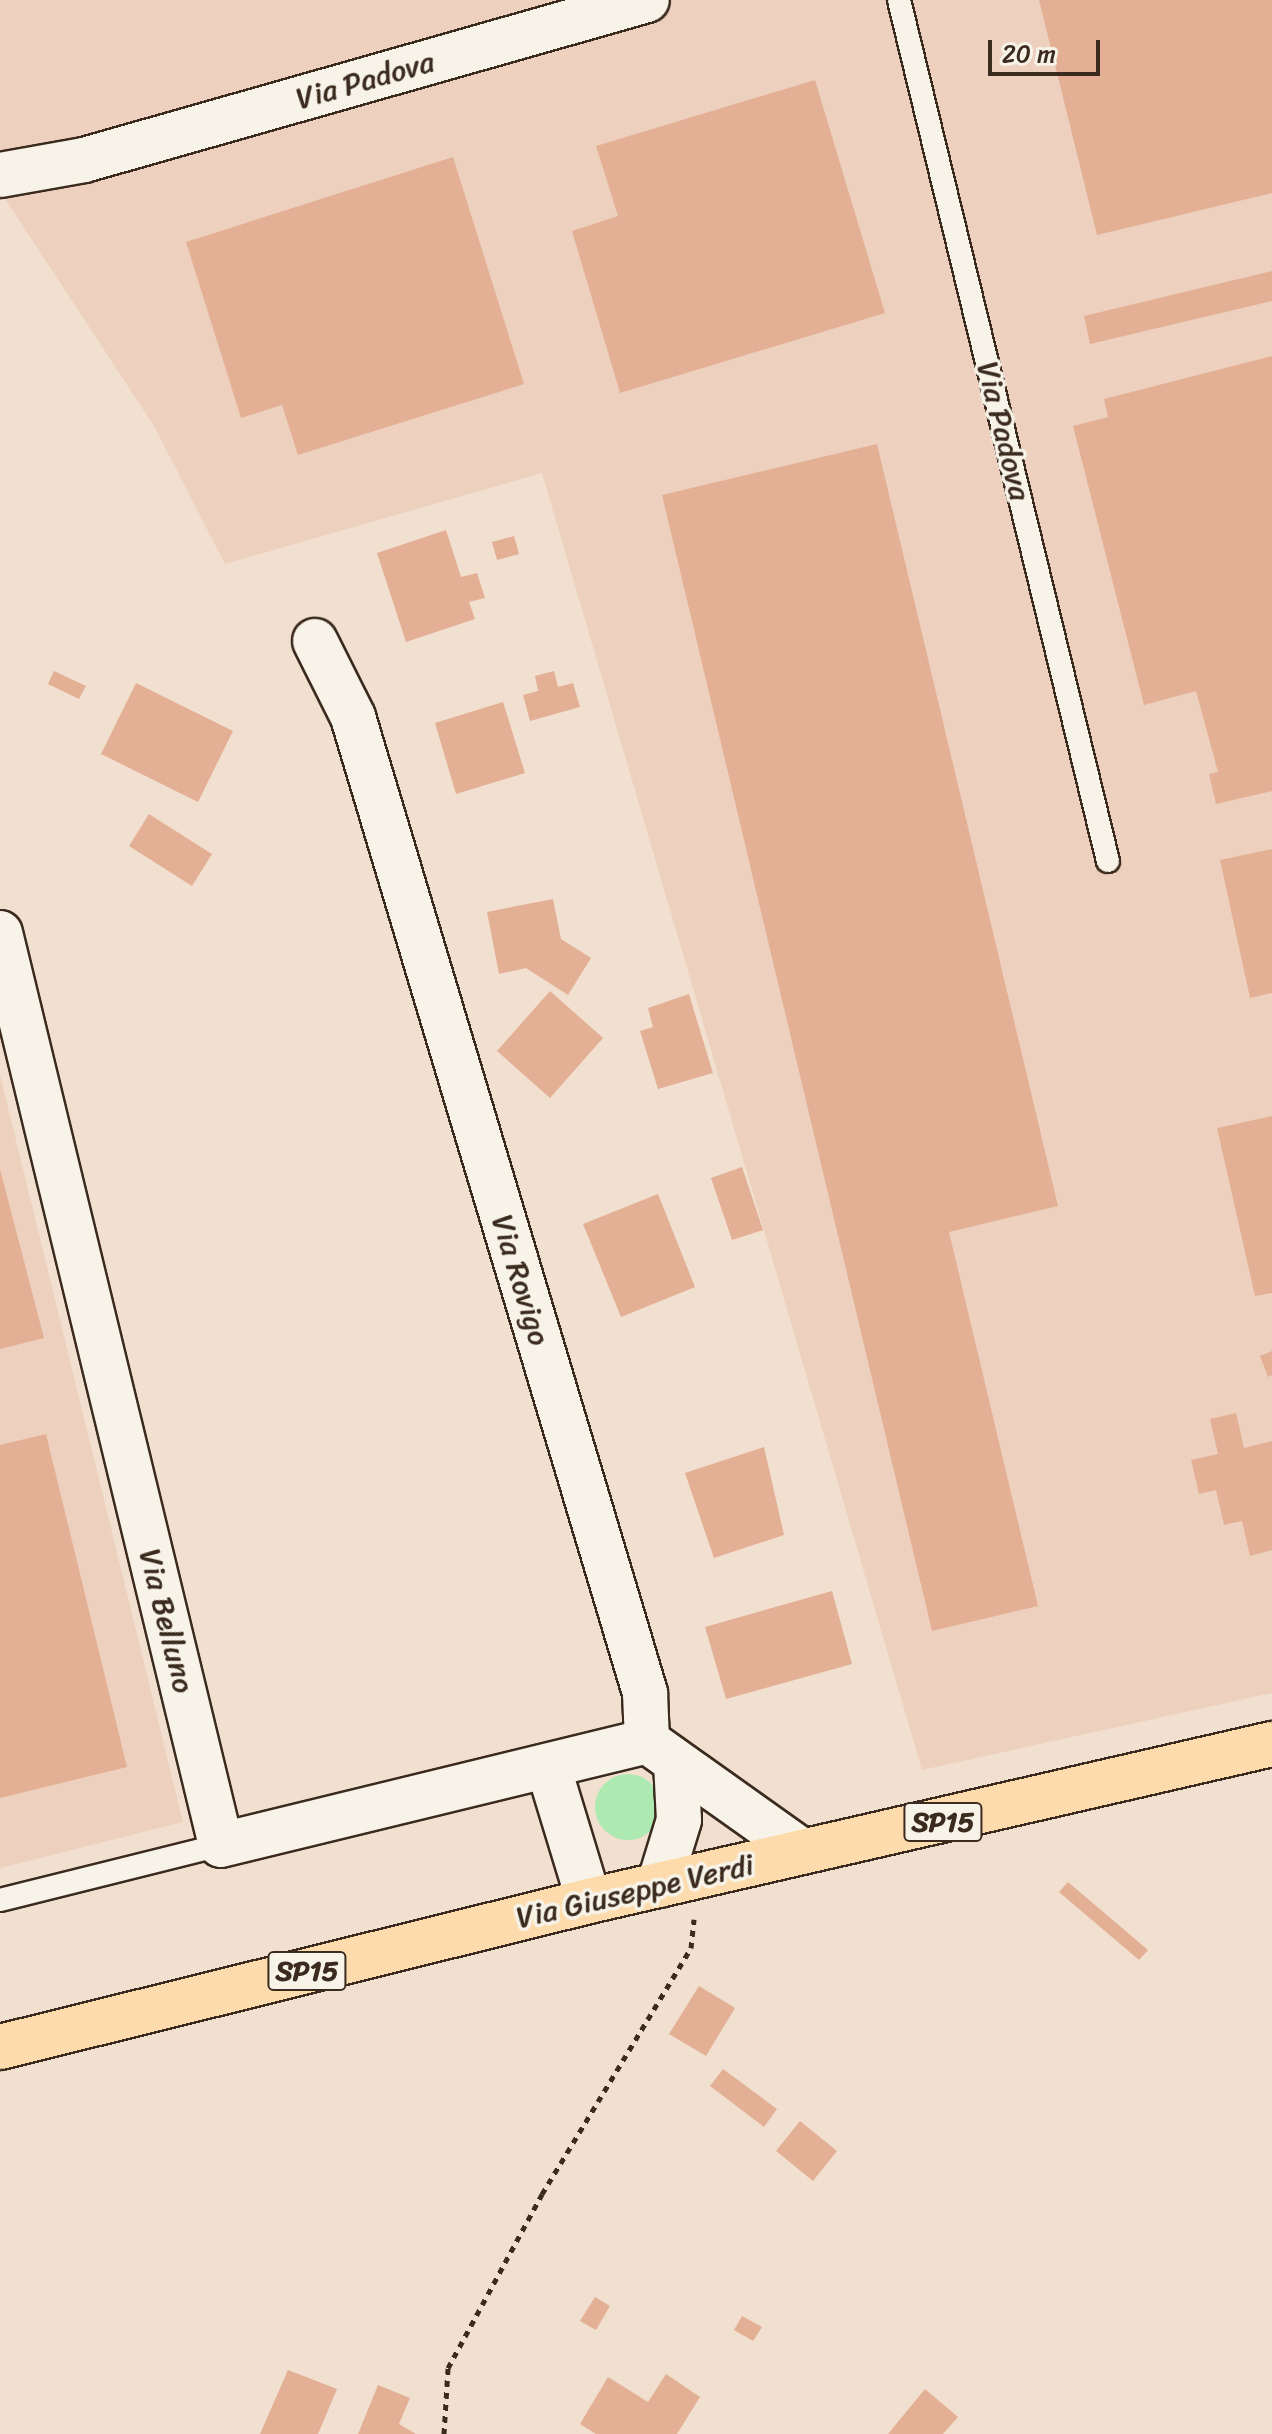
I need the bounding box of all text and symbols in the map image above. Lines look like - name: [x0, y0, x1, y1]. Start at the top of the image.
- scale bar: [992, 24, 1104, 74]
- text: 20 m: [1002, 33, 1056, 75]
- street label: Via Padova: [292, 43, 438, 117]
- street label: Via Padova: [969, 358, 1039, 504]
- street label: Via Rovigo: [484, 1210, 558, 1350]
- street label: Via Belluno: [132, 1545, 202, 1697]
- road number: SP15: [903, 1798, 983, 1846]
- street label: Via Giuseppe Verdi: [513, 1846, 757, 1936]
- road number: SP15: [267, 1947, 347, 1995]

